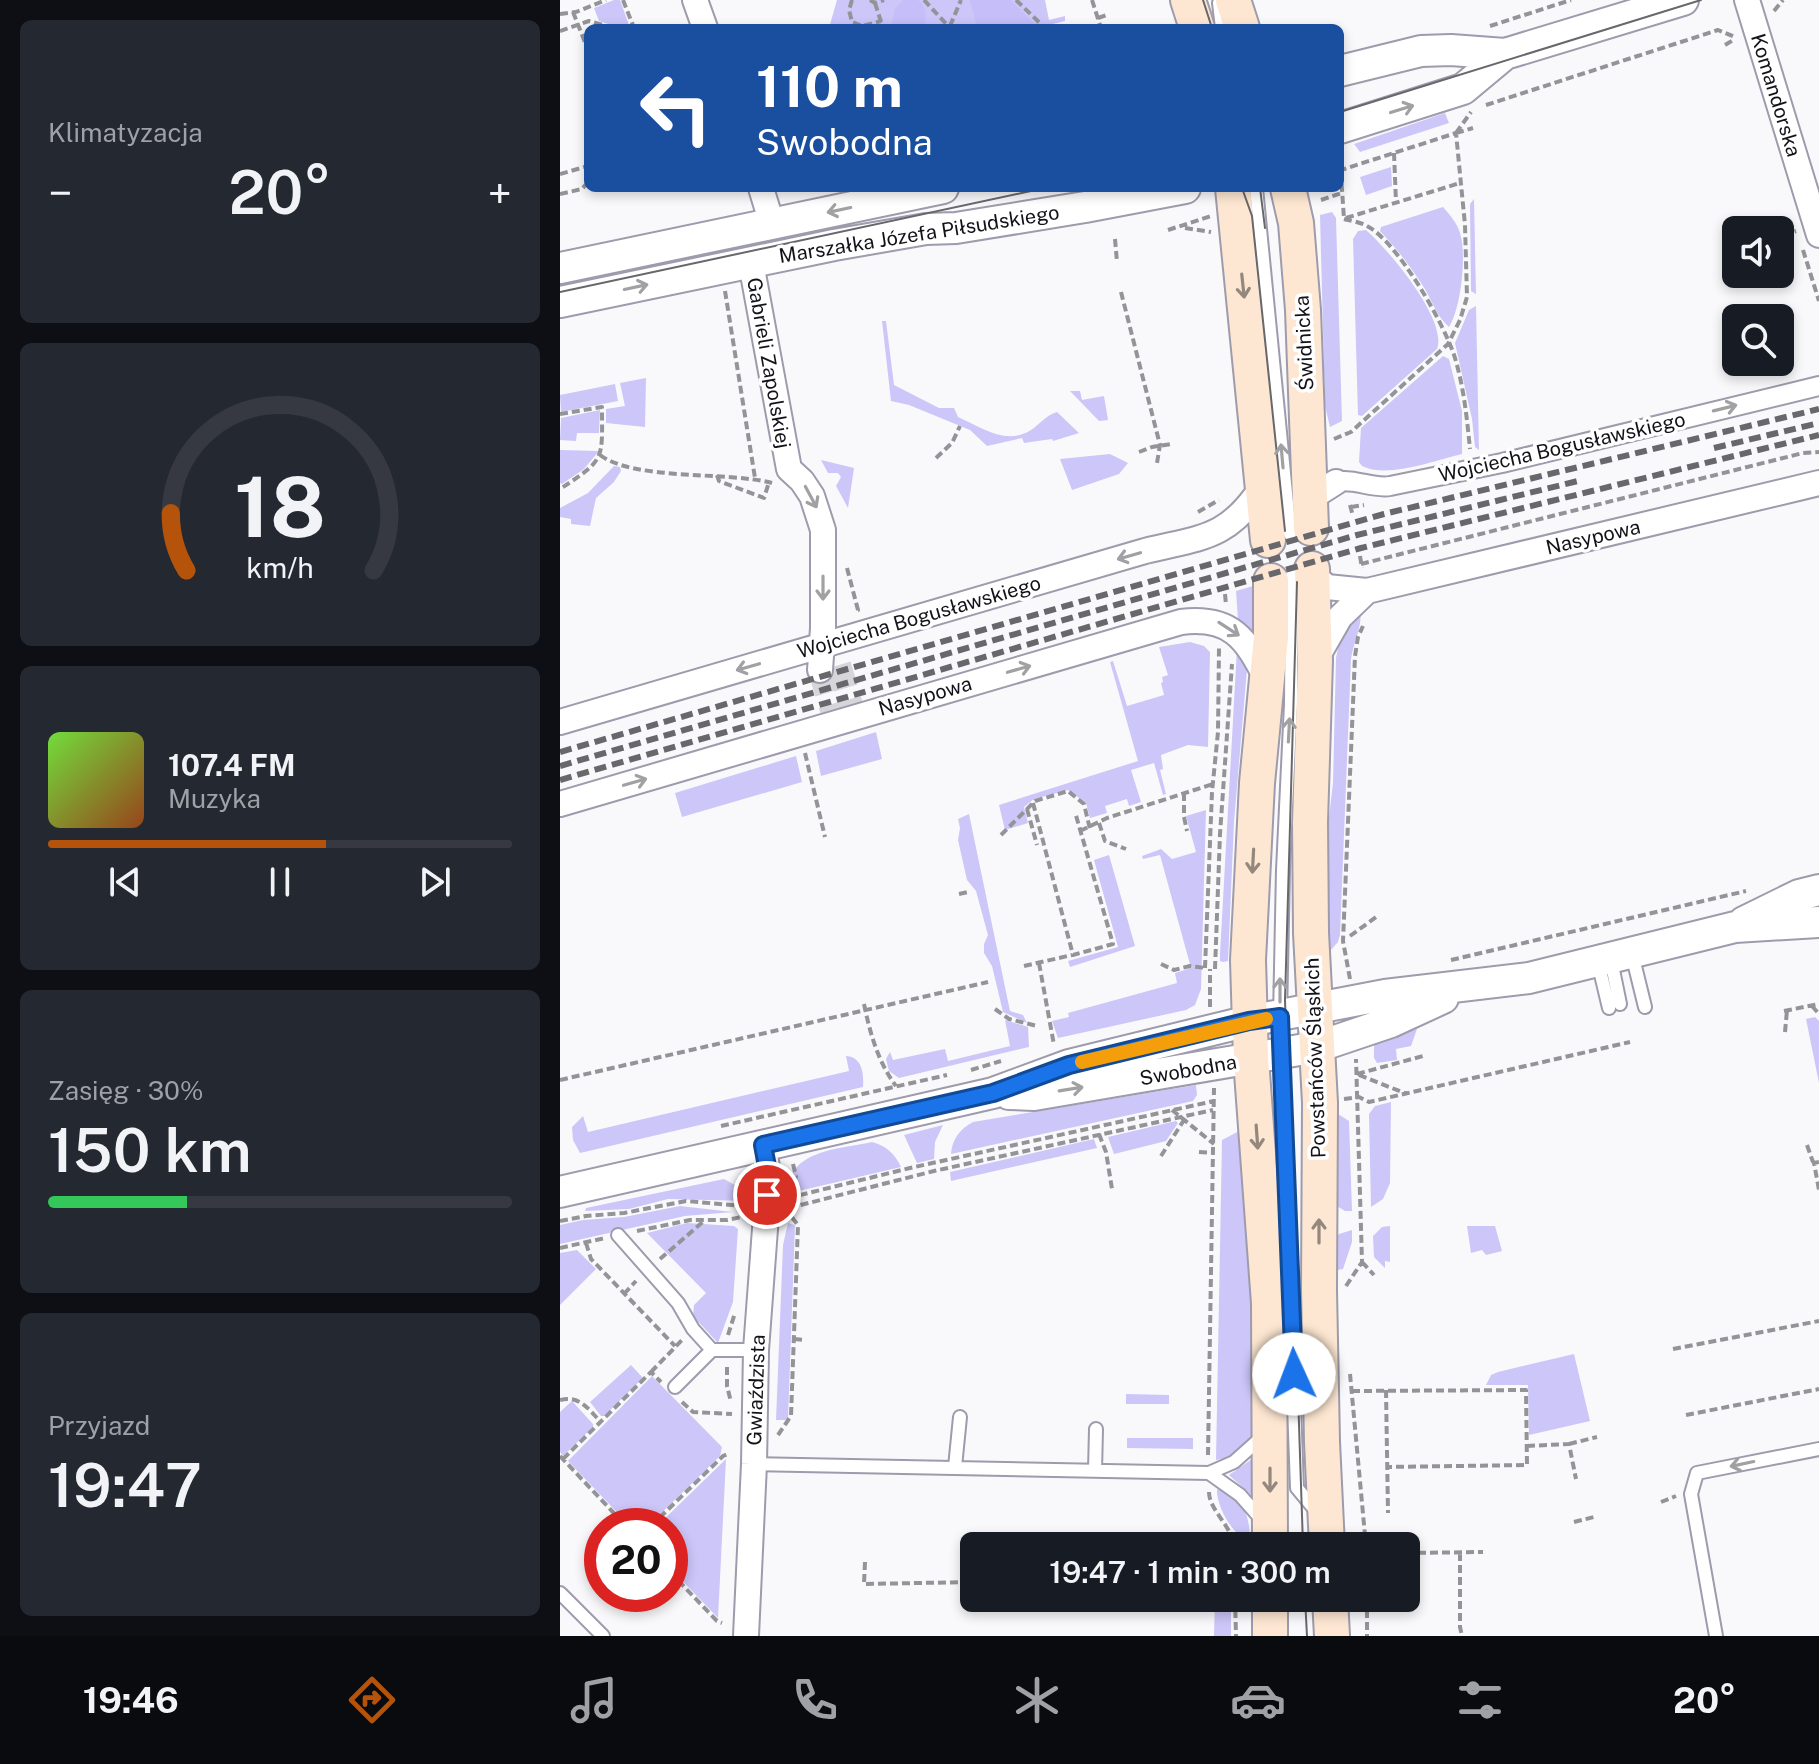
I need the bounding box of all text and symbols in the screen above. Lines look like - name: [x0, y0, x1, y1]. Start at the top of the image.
- street label: Komandorska: [1746, 31, 1806, 159]
- text: 110 m: [756, 54, 903, 120]
- icon: left: [624, 56, 728, 160]
- one-way arrow: [1388, 101, 1414, 116]
- text: Klimatyzacja: [48, 117, 203, 148]
- text: Swobodna: [756, 121, 933, 163]
- text: 20°: [229, 157, 331, 228]
- text: −: [48, 167, 72, 219]
- text: +: [488, 167, 512, 219]
- street label: Marszałka Józefa Piłsudskiego: [777, 200, 1061, 268]
- one-way arrow: [827, 203, 852, 218]
- map controls: [1722, 216, 1794, 376]
- button: sound: [1722, 216, 1794, 288]
- one-way arrow: [1235, 272, 1250, 299]
- street label: Gabrieli Zapolskiej: [742, 276, 796, 450]
- one-way arrow: [623, 279, 649, 294]
- street label: Świdnicka: [1289, 295, 1318, 391]
- button: search: [1722, 304, 1794, 376]
- one-way arrow: [1712, 400, 1738, 415]
- street label: Wojciecha Bogusławskiego: [1436, 407, 1688, 487]
- one-way arrow: [1275, 443, 1290, 470]
- text: 18: [234, 457, 326, 555]
- one-way arrow: [803, 484, 819, 508]
- street label: Nasypowa: [1543, 514, 1643, 560]
- one-way arrow: [1117, 549, 1143, 564]
- text: km/h: [246, 551, 314, 584]
- street label: Wojciecha Bogusławskiego: [794, 571, 1044, 663]
- one-way arrow: [815, 574, 831, 601]
- one-way arrow: [1217, 621, 1239, 638]
- one-way arrow: [736, 661, 761, 675]
- one-way arrow: [1005, 661, 1031, 676]
- street label: Nasypowa: [875, 671, 975, 721]
- one-way arrow: [1282, 717, 1297, 744]
- text: 107.4 FM: [168, 747, 295, 783]
- one-way arrow: [622, 774, 647, 788]
- text: Muzyka: [168, 783, 261, 814]
- one-way arrow: [1245, 847, 1260, 874]
- icon: previous: [103, 860, 147, 904]
- icon: pause: [258, 860, 302, 904]
- icon: next: [413, 860, 457, 904]
- street label: Powstańców Śląskich: [1299, 957, 1330, 1159]
- one-way arrow: [1272, 977, 1288, 1004]
- street label: Swobodna: [1138, 1050, 1238, 1090]
- text: Zasięg · 30%: [48, 1075, 203, 1106]
- one-way arrow: [1057, 1081, 1083, 1096]
- text: 150 km: [48, 1115, 252, 1186]
- one-way arrow: [1250, 1123, 1265, 1149]
- pin: [733, 1161, 801, 1229]
- icon: arrive: [745, 1173, 789, 1217]
- one-way arrow: [1311, 1218, 1327, 1245]
- position arrow: [1252, 1332, 1336, 1416]
- street label: Gwiaździsta: [742, 1334, 770, 1446]
- text: Przyjazd: [48, 1410, 150, 1441]
- text: 19:47: [48, 1450, 202, 1521]
- one-way arrow: [1730, 1457, 1756, 1472]
- one-way arrow: [1262, 1466, 1278, 1493]
- speed limit sign: 20: [584, 1508, 688, 1612]
- text: 19:47 · 1 min · 300 m: [1049, 1554, 1331, 1590]
- icon: directions: [344, 1672, 400, 1728]
- icon: music: [566, 1672, 622, 1728]
- icon: phone: [787, 1672, 843, 1728]
- icon: climate: [1009, 1672, 1065, 1728]
- icon: car: [1230, 1672, 1286, 1728]
- icon: filters: [1452, 1672, 1508, 1728]
- text: 19:46: [83, 1679, 179, 1721]
- text: 20°: [1673, 1679, 1736, 1721]

